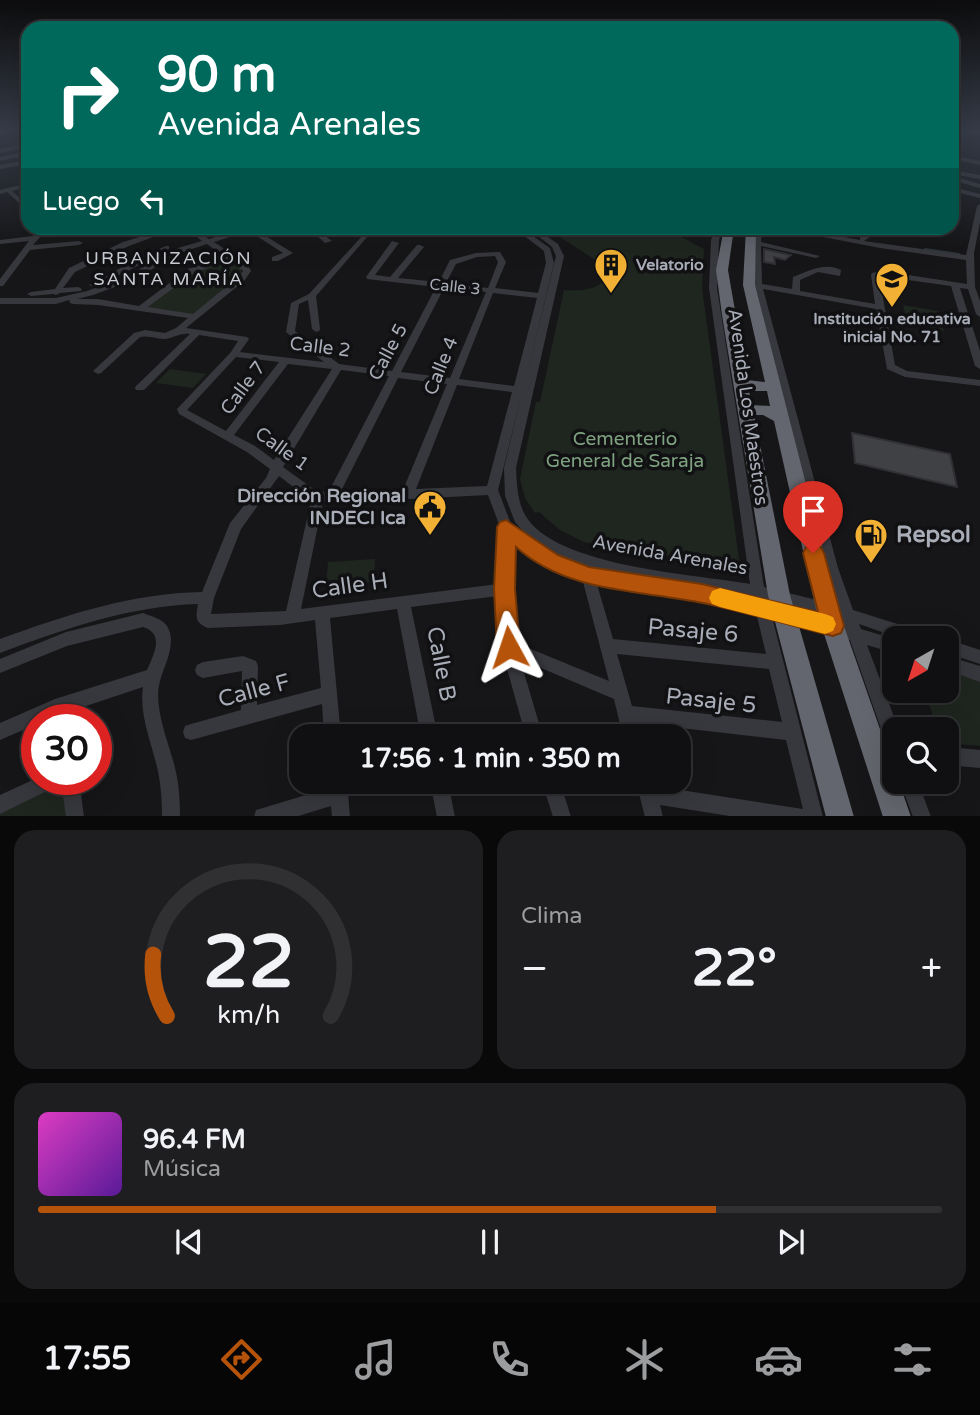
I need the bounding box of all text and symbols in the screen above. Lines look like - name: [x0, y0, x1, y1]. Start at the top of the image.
- text: 90 m: [157, 46, 276, 105]
- icon: right: [42, 49, 133, 140]
- text: Avenida Arenales: [157, 106, 421, 144]
- icon: left: [134, 182, 172, 220]
- text: Luego: [42, 186, 120, 217]
- building icon: Velatorio: [592, 246, 630, 295]
- district label: URBANIZACIÓN SANTA MARÍA: [85, 247, 253, 290]
- place label: Velatorio: [636, 255, 704, 275]
- school or university icon: Institución educativa inicial No. 71: [873, 260, 911, 309]
- street label: Calle 3: [428, 274, 482, 300]
- street label: Avenida Los Maestros: [723, 307, 773, 507]
- place label: Institución educativa inicial No. 71: [813, 309, 971, 347]
- street label: Calle 5: [364, 320, 412, 384]
- street label: Calle 2: [288, 332, 352, 362]
- street label: Calle 4: [419, 334, 463, 398]
- street label: Calle 7: [216, 357, 270, 419]
- street label: Calle 1: [251, 422, 313, 476]
- park label: Cementerio General de Saraja: [546, 428, 704, 472]
- pin: [783, 481, 843, 553]
- place label: Dirección Regional INDECI Ica: [237, 485, 406, 529]
- public building icon: Dirección Regional INDECI Ica: [411, 488, 449, 537]
- icon: arrive: [794, 492, 832, 530]
- fuel station icon: Repsol: [852, 516, 890, 565]
- place label: Repsol: [896, 521, 971, 549]
- street label: Avenida Arenales: [591, 531, 749, 579]
- street label: Calle H: [310, 567, 390, 605]
- position arrow: [472, 610, 546, 684]
- street label: Pasaje 6: [646, 613, 740, 649]
- street label: Calle B: [420, 624, 462, 704]
- north arrow: [882, 626, 959, 704]
- map controls: [882, 626, 959, 794]
- street label: Calle F: [215, 668, 293, 714]
- street label: Pasaje 5: [664, 682, 758, 720]
- speed limit sign: 30: [21, 704, 112, 795]
- button: search: [882, 717, 959, 794]
- text: 17:56 · 1 min · 350 m: [359, 743, 621, 774]
- text: Clima: [521, 902, 582, 930]
- text: 22: [203, 919, 294, 1007]
- text: 22°: [692, 937, 777, 1000]
- text: −: [521, 946, 548, 992]
- text: +: [921, 946, 942, 992]
- text: km/h: [217, 999, 280, 1029]
- text: 96.4 FM: [143, 1124, 246, 1155]
- text: Música: [143, 1155, 221, 1183]
- icon: previous: [170, 1223, 208, 1261]
- icon: pause: [471, 1223, 509, 1261]
- icon: next: [772, 1223, 810, 1261]
- icon: directions: [217, 1335, 266, 1384]
- icon: music: [351, 1335, 400, 1384]
- icon: phone: [485, 1335, 534, 1384]
- icon: climate: [620, 1335, 669, 1384]
- icon: car: [754, 1335, 803, 1384]
- icon: filters: [888, 1335, 937, 1384]
- text: 17:55: [43, 1340, 131, 1378]

